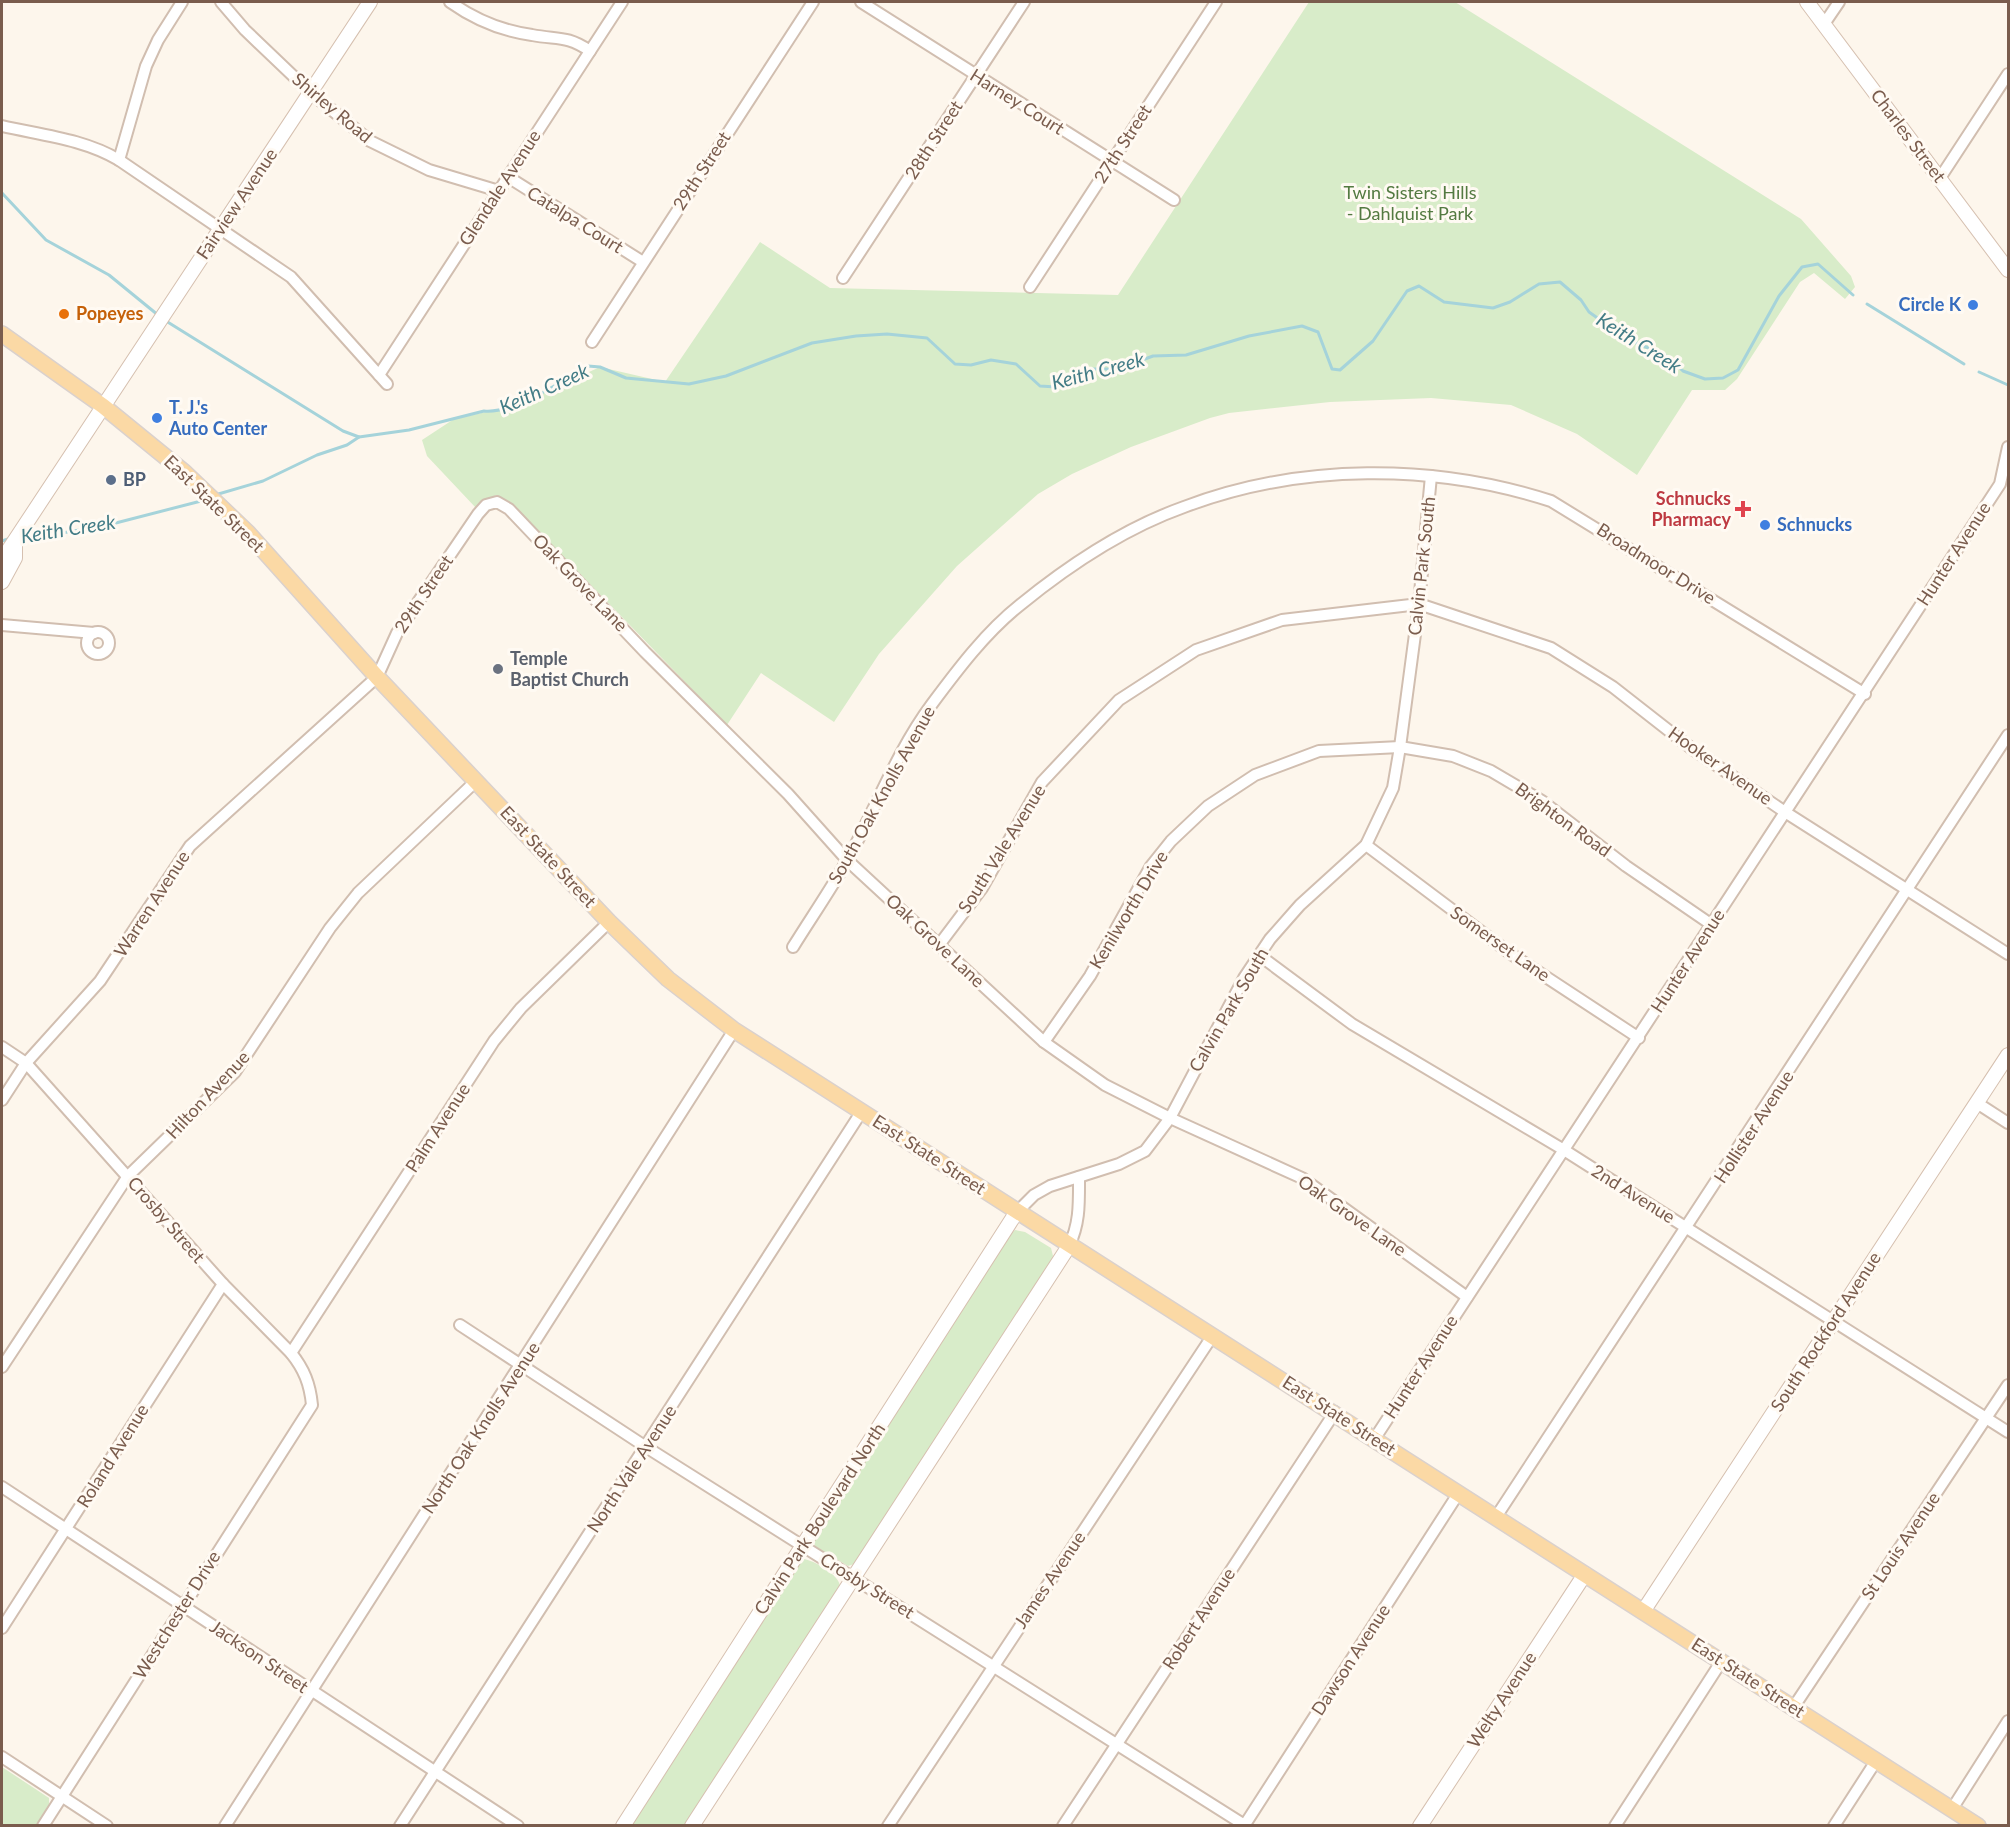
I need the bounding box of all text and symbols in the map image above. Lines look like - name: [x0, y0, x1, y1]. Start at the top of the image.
- street label: Harney Court: [966, 64, 1069, 139]
- street label: Shirley Road: [288, 67, 377, 147]
- street label: Charles Street: [1867, 84, 1951, 187]
- street label: 28th Street: [900, 96, 967, 183]
- street label: 27th Street: [1089, 100, 1156, 187]
- street label: Glendale Avenue: [454, 126, 545, 249]
- street label: 29th Street: [668, 127, 735, 214]
- street label: Fairview Avenue: [191, 144, 281, 263]
- street label: Catalpa Court: [523, 181, 628, 258]
- park label: Twin Sisters Hills - Dahlquist Park: [1344, 181, 1477, 224]
- place label: Circle K: [1899, 293, 1962, 315]
- marker: Circle K: [1966, 298, 1980, 312]
- place label: Popeyes: [76, 302, 143, 324]
- marker: Popeyes: [57, 307, 71, 321]
- water label: Keith Creek: [1593, 307, 1687, 378]
- water label: Keith Creek: [1048, 346, 1147, 394]
- water label: Keith Creek: [495, 357, 593, 418]
- place label: T. J.'s Auto Center: [168, 396, 267, 439]
- marker: T. J.'s Auto Center: [150, 411, 164, 425]
- street label: East State Street: [160, 450, 270, 557]
- place label: BP: [123, 468, 146, 490]
- marker: BP: [104, 473, 118, 487]
- place label: Schnucks Pharmacy: [1652, 487, 1732, 530]
- street label: Calvin Park South: [1403, 495, 1439, 637]
- street label: Hunter Avenue: [1911, 497, 1995, 609]
- marker: Schnucks Pharmacy: [1736, 502, 1750, 516]
- water label: Keith Creek: [19, 509, 117, 547]
- place label: Schnucks: [1777, 513, 1852, 535]
- street label: Broadmoor Drive: [1593, 518, 1720, 608]
- marker: Schnucks: [1758, 518, 1772, 532]
- street label: Oak Grove Lane: [529, 529, 633, 636]
- street label: 29th Street: [389, 550, 458, 637]
- place label: Temple Baptist Church: [510, 647, 629, 690]
- marker: Temple Baptist Church: [491, 662, 505, 676]
- street label: South Oak Knolls Avenue: [823, 702, 939, 887]
- street label: Hooker Avenue: [1664, 721, 1777, 809]
- street label: Brighton Road: [1512, 777, 1616, 861]
- street label: South Vale Avenue: [953, 780, 1050, 917]
- street label: East State Street: [496, 801, 602, 912]
- street label: Warren Avenue: [109, 846, 194, 961]
- street label: Kenilworth Drive: [1084, 846, 1172, 973]
- street label: Oak Grove Lane: [882, 889, 990, 992]
- street label: Somerset Lane: [1446, 901, 1555, 986]
- street label: Hunter Avenue: [1645, 904, 1729, 1016]
- street label: Calvin Park South: [1184, 944, 1273, 1075]
- street label: Hilton Avenue: [161, 1046, 254, 1143]
- street label: Hollister Avenue: [1709, 1066, 1798, 1187]
- street label: Palm Avenue: [400, 1079, 474, 1176]
- street label: East State Street: [869, 1109, 991, 1199]
- street label: 2nd Avenue: [1588, 1159, 1679, 1227]
- street label: Oak Grove Lane: [1294, 1170, 1411, 1261]
- street label: Crosby Street: [123, 1172, 210, 1267]
- street label: South Rockford Avenue: [1765, 1248, 1885, 1415]
- street label: Hunter Avenue: [1378, 1310, 1462, 1422]
- street label: North Oak Knolls Avenue: [416, 1337, 544, 1517]
- street label: East State Street: [1279, 1370, 1401, 1460]
- street label: Roland Avenue: [72, 1400, 153, 1511]
- street label: North Vale Avenue: [582, 1400, 681, 1536]
- street label: Calvin Park Boulevard North: [749, 1418, 889, 1618]
- street label: St Louis Avenue: [1856, 1487, 1944, 1603]
- street label: James Avenue: [1009, 1527, 1090, 1632]
- street label: Westchester Drive: [128, 1546, 224, 1683]
- street label: Crosby Street: [816, 1548, 919, 1623]
- street label: Robert Avenue: [1157, 1563, 1239, 1674]
- street label: Dawson Avenue: [1306, 1600, 1394, 1719]
- street label: Jackson Street: [206, 1615, 313, 1697]
- street label: East State Street: [1688, 1632, 1810, 1722]
- street label: Welty Avenue: [1462, 1647, 1540, 1752]

